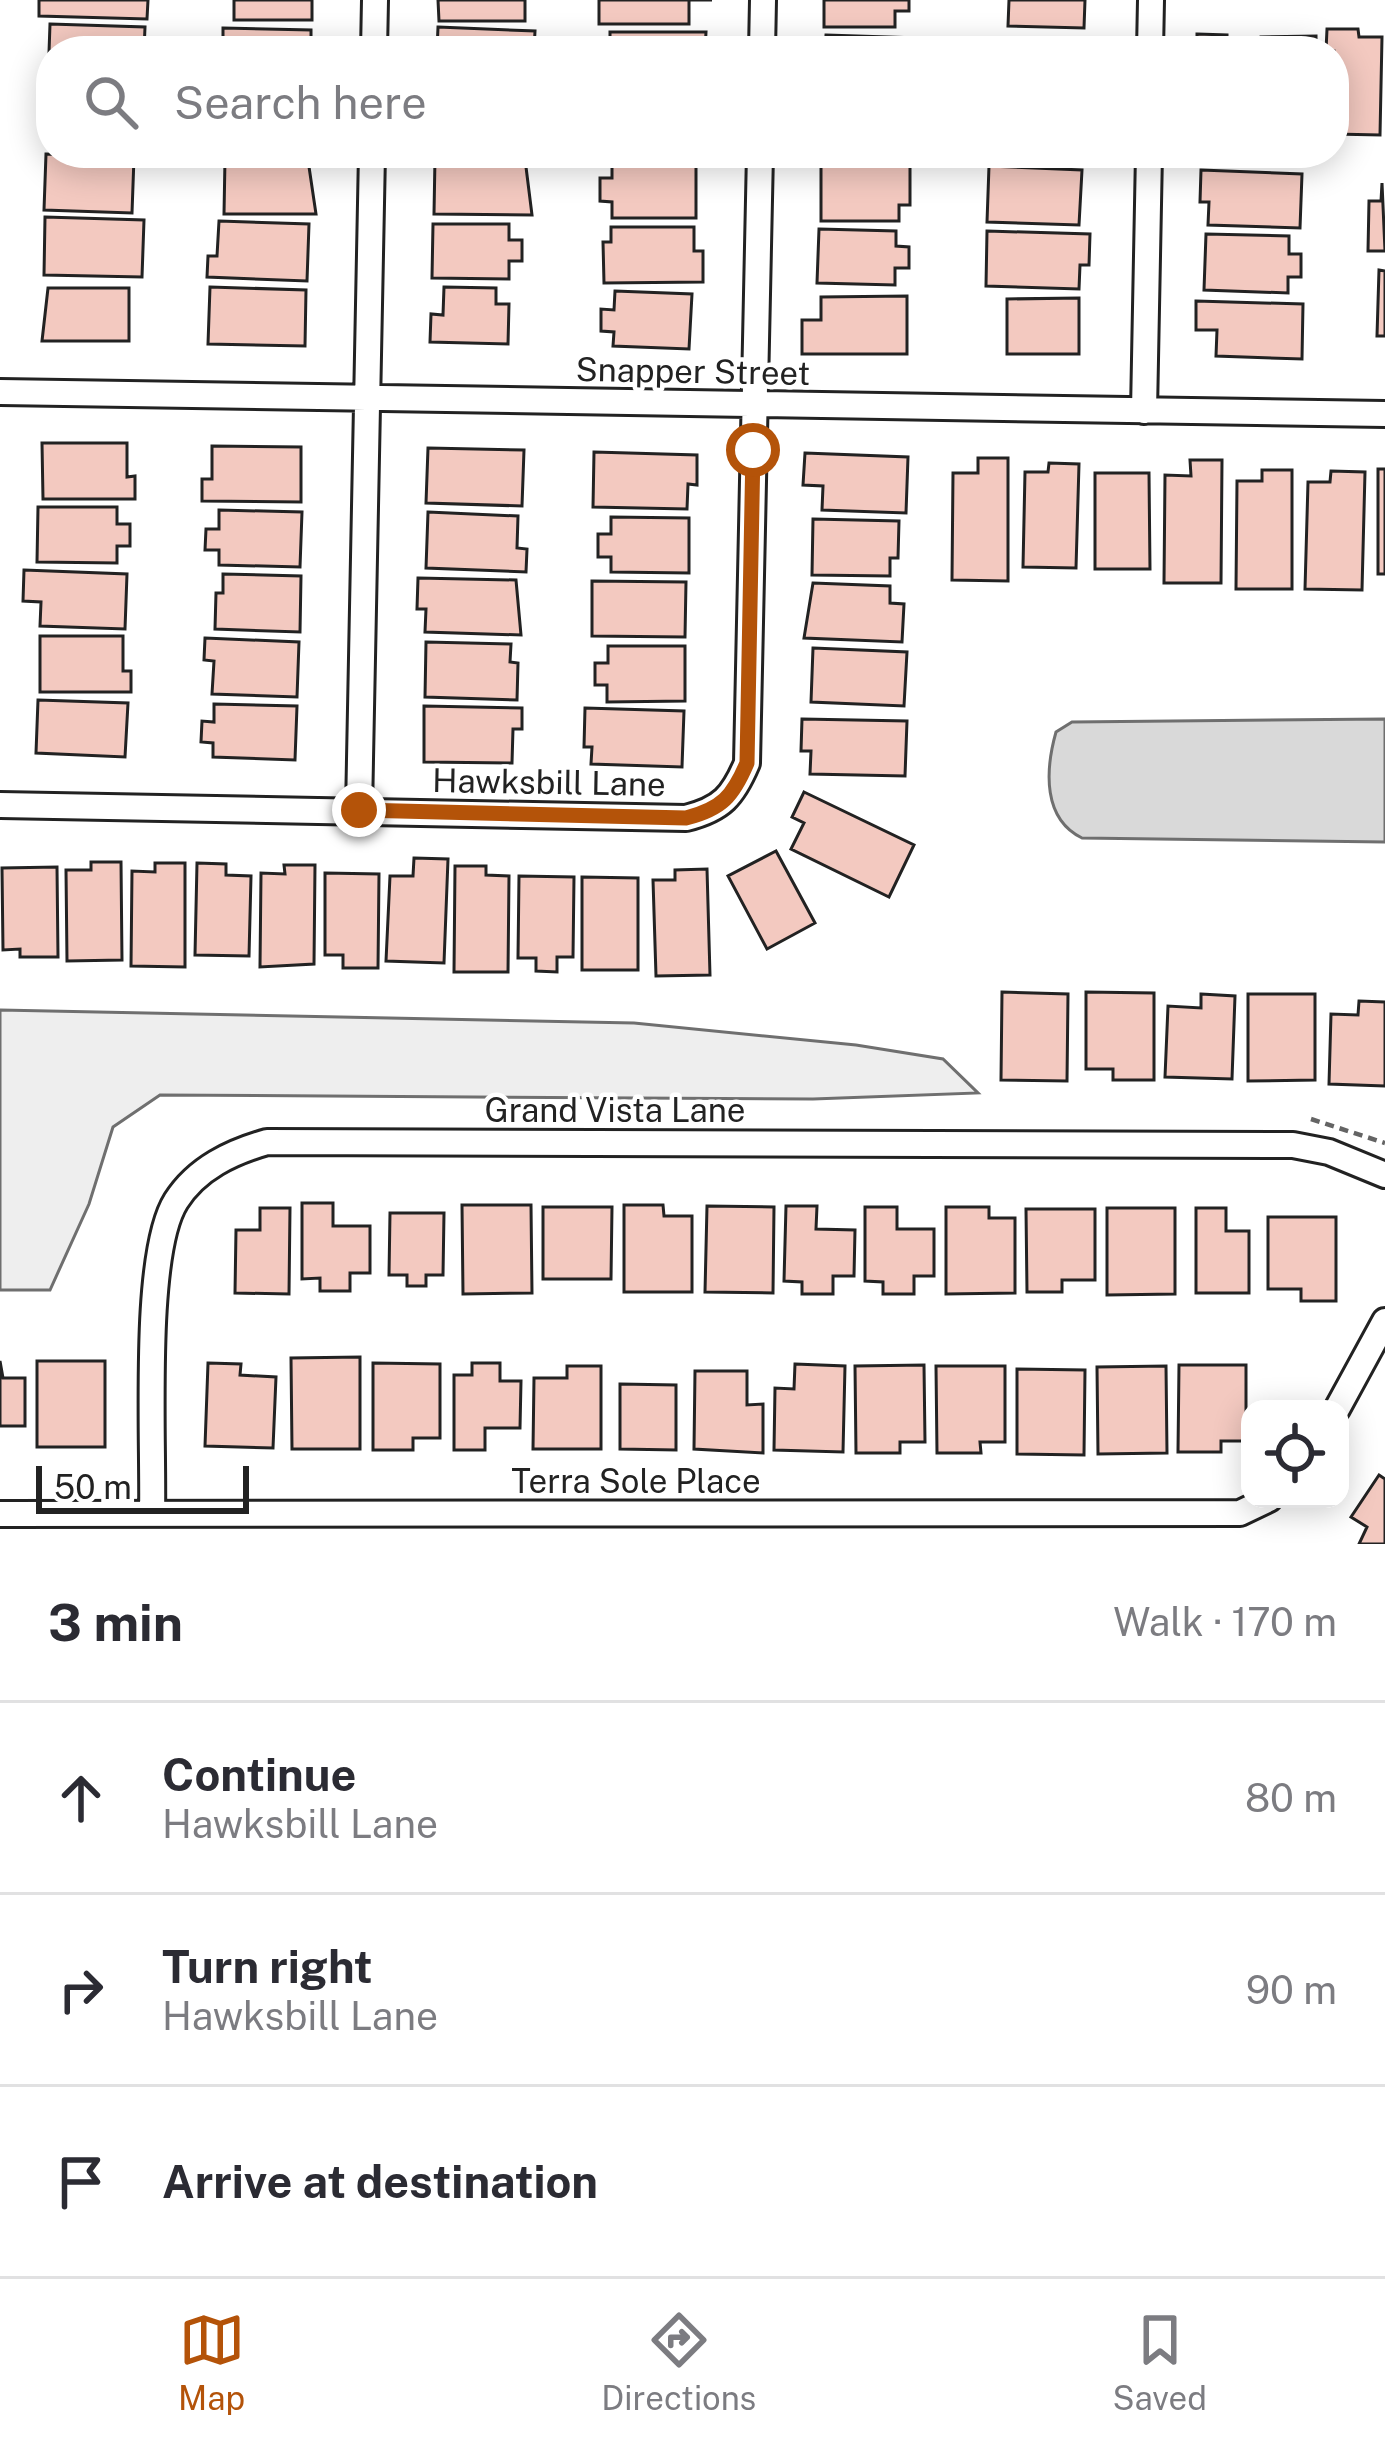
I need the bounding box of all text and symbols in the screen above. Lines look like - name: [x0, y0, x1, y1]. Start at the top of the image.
- search box: [36, 36, 1349, 168]
- icon: search: [78, 69, 144, 135]
- text: Search here: [174, 76, 427, 129]
- street label: Snapper Street: [575, 350, 811, 392]
- route start: [726, 423, 780, 477]
- street label: Hawksbill Lane: [432, 761, 666, 803]
- route end: [332, 783, 386, 837]
- street label: Grand Vista Lane: [485, 1091, 745, 1129]
- map controls: [1241, 1400, 1349, 1508]
- button: locate: [1241, 1400, 1349, 1508]
- scale bar: [36, 1460, 249, 1513]
- street label: Terra Sole Place: [511, 1462, 761, 1500]
- text: 50 m: [54, 1468, 132, 1506]
- text: 3 min: [48, 1593, 183, 1652]
- text: Walk · 170 m: [1113, 1599, 1337, 1645]
- text: Continue: [162, 1748, 356, 1801]
- icon: ahead: [48, 1765, 114, 1831]
- text: 80 m: [1245, 1775, 1337, 1821]
- text: Hawksbill Lane: [162, 1801, 438, 1847]
- text: Turn right: [162, 1940, 373, 1993]
- icon: right: [48, 1957, 114, 2023]
- text: 90 m: [1246, 1967, 1337, 2013]
- text: Hawksbill Lane: [162, 1993, 438, 2039]
- icon: arrive: [48, 2149, 114, 2215]
- text: Arrive at destination: [162, 2155, 598, 2208]
- tab: Map: [178, 2307, 245, 2417]
- tab: Directions: [601, 2307, 756, 2417]
- tab: Saved: [1113, 2307, 1207, 2417]

